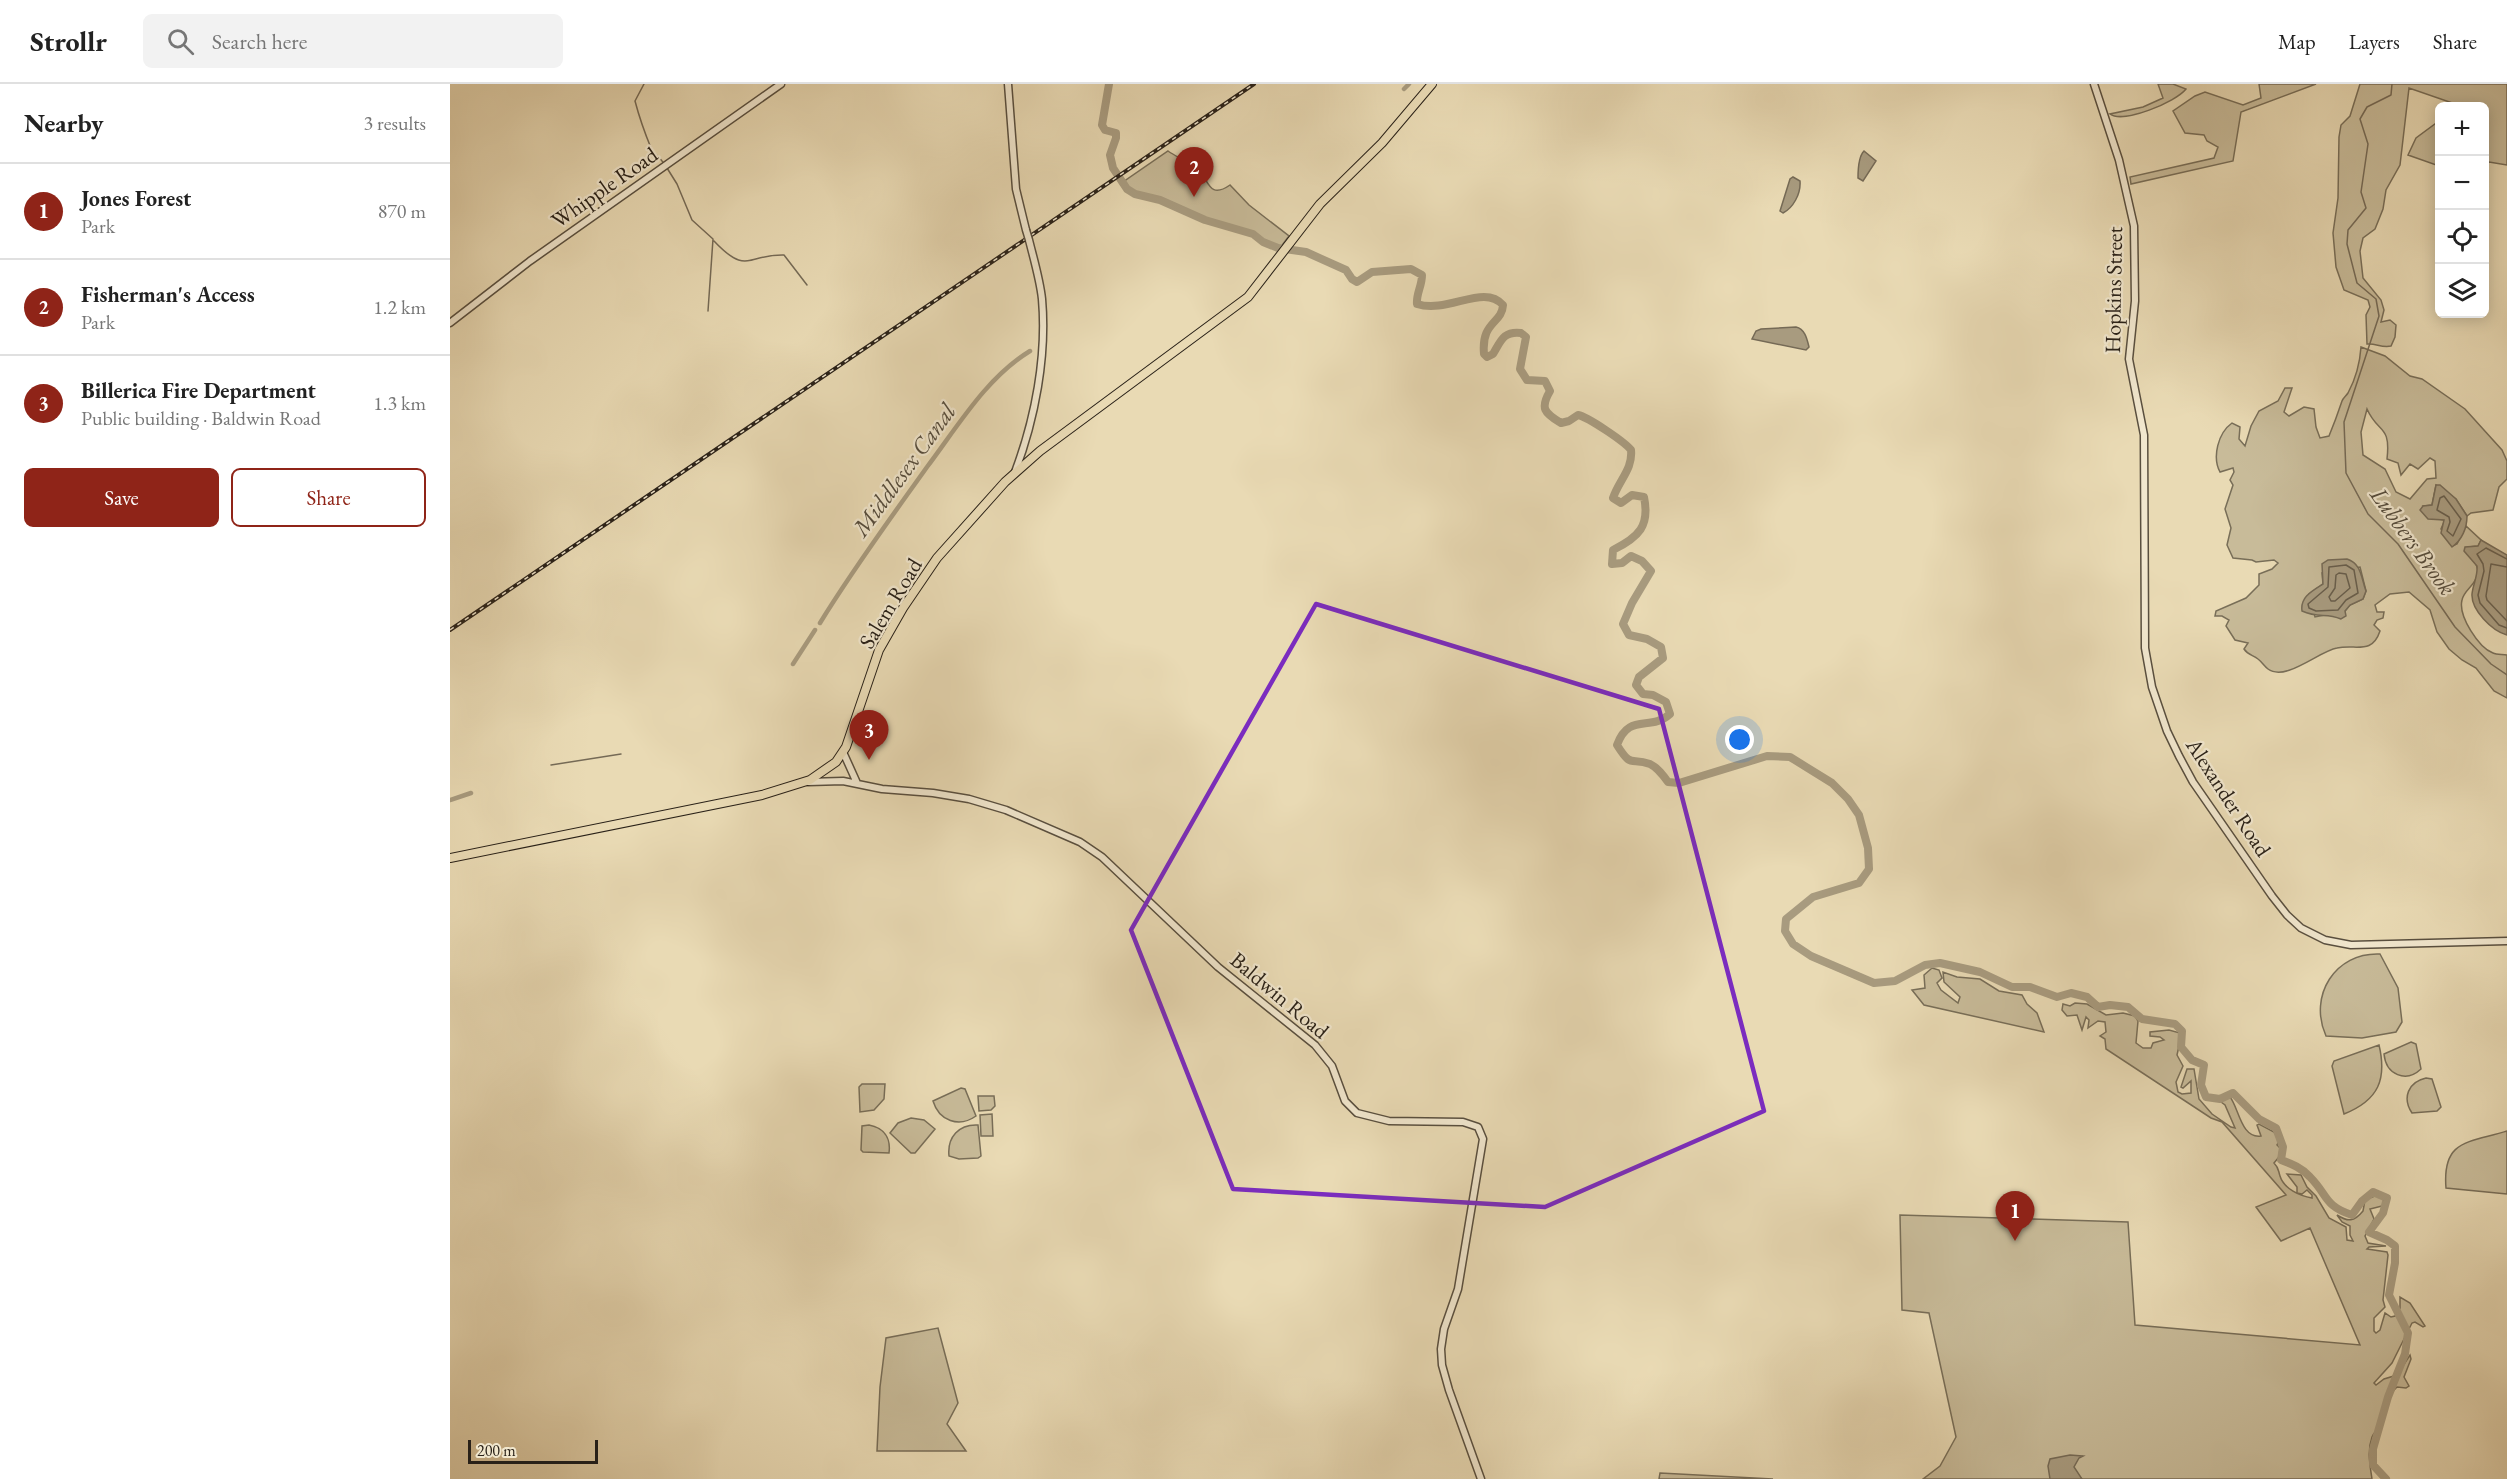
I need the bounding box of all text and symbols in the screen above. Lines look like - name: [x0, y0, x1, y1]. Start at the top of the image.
- search box: [143, 14, 563, 68]
- text: Strollr: [30, 23, 107, 59]
- icon: search: [164, 25, 197, 58]
- text: Search here: [212, 27, 307, 56]
- text: Map: [2278, 28, 2316, 55]
- text: Layers: [2349, 28, 2400, 55]
- text: Share: [2433, 28, 2477, 55]
- map controls: [2435, 102, 2489, 318]
- button: +: [2435, 102, 2489, 156]
- text: Nearby: [24, 106, 104, 140]
- text: 3 results: [363, 110, 426, 136]
- street label: Whipple Road: [545, 140, 664, 235]
- pin: 2: [1174, 147, 1214, 197]
- button: −: [2435, 156, 2489, 210]
- text: Jones Forest: [81, 184, 191, 213]
- text: 1: [38, 198, 49, 224]
- text: 870 m: [378, 198, 426, 224]
- button: locate: [2435, 210, 2489, 264]
- text: Park: [81, 213, 115, 239]
- street label: Hopkins Street: [2098, 226, 2129, 354]
- button: layers: [2435, 264, 2489, 318]
- text: Fisherman's Access: [81, 280, 255, 309]
- text: 2: [38, 294, 49, 320]
- text: 1.2 km: [373, 294, 426, 320]
- text: Park: [81, 309, 115, 335]
- text: Billerica Fire Department: [81, 376, 316, 405]
- text: 3: [38, 390, 49, 416]
- text: 1.3 km: [373, 390, 426, 416]
- water label: Middlesex Canal: [844, 396, 963, 544]
- text: Public building · Baldwin Road: [81, 405, 321, 431]
- button: Save: [24, 468, 219, 527]
- button: Share: [231, 468, 426, 527]
- water label: Lubbers Brook: [2363, 479, 2463, 601]
- street label: Salem Road: [852, 552, 929, 654]
- pin: 3: [850, 710, 888, 760]
- your location: [1725, 725, 1754, 754]
- street label: Alexander Road: [2179, 732, 2278, 863]
- street label: Baldwin Road: [1224, 946, 1336, 1046]
- pin: 1: [1996, 1192, 2034, 1241]
- scale bar: [468, 1437, 598, 1464]
- text: 200 m: [477, 1440, 516, 1461]

